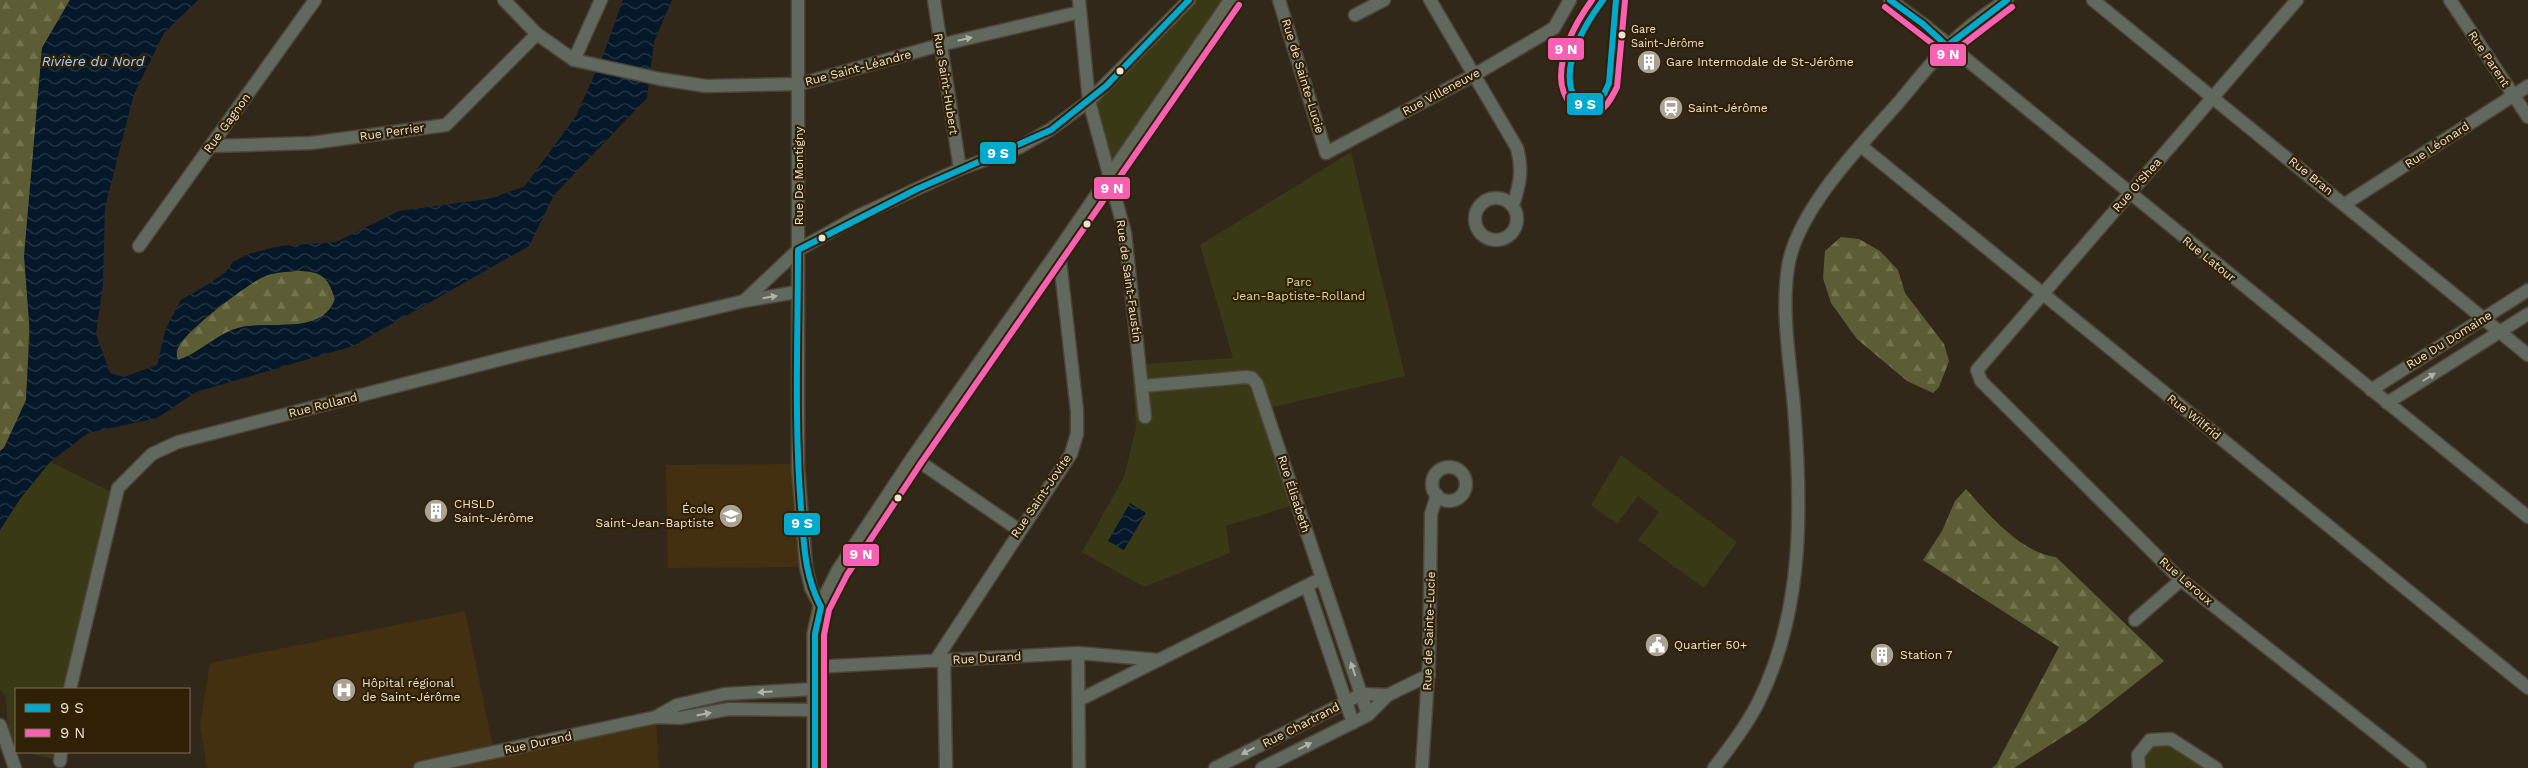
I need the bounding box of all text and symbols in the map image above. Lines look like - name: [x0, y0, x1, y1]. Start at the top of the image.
- street label: Rue de Sainte-Lucie: [1279, 17, 1327, 135]
- place label: Gare Saint-Jérôme: [1631, 23, 1704, 50]
- street label: Rue Parent: [2465, 28, 2513, 90]
- marker: Gare Saint-Jérôme: [1617, 30, 1627, 40]
- street label: Rue Saint-Hubert: [931, 32, 961, 136]
- one-way arrow: [957, 35, 972, 43]
- line badge: 9 N: [1547, 37, 1585, 61]
- text: 9 N: [1554, 41, 1578, 57]
- line badge: 9 N: [1929, 43, 1967, 67]
- text: 9 N: [1936, 46, 1960, 62]
- street label: Rue Saint-Léandre: [803, 47, 913, 89]
- building icon: Gare Intermodale de St-Jérôme: [1636, 49, 1662, 75]
- water label: Rivière du Nord: [42, 53, 145, 69]
- place label: Gare Intermodale de St-Jérôme: [1666, 55, 1854, 69]
- unlabelled marker: [1115, 66, 1125, 76]
- street label: Rue Villeneuve: [1400, 66, 1482, 118]
- street label: Rue Gagnon: [201, 90, 253, 156]
- line badge: 9 S: [1566, 92, 1604, 116]
- station icon: Saint-Jérôme: [1658, 95, 1684, 121]
- text: 9 S: [1574, 96, 1596, 112]
- place label: Saint-Jérôme: [1688, 101, 1768, 115]
- street label: Rue Léonard: [2402, 119, 2472, 171]
- street label: Rue Perrier: [359, 121, 425, 143]
- street label: Rue De Montigny: [792, 126, 806, 225]
- line badge: 9 S: [979, 141, 1017, 165]
- text: 9 S: [987, 145, 1009, 161]
- street label: Rue Bran: [2286, 154, 2336, 198]
- street label: Rue O'Shea: [2110, 155, 2164, 215]
- line badge: 9 N: [1093, 176, 1131, 200]
- text: 9 N: [1100, 180, 1124, 196]
- unlabelled marker: [1082, 219, 1092, 229]
- street label: Rue de Saint-Faustin: [1113, 219, 1145, 343]
- unlabelled marker: [817, 233, 827, 243]
- street label: Rue Latour: [2180, 233, 2239, 285]
- park label: Parc Jean-Baptiste-Rolland: [1233, 275, 1365, 303]
- one-way arrow: [763, 292, 779, 300]
- street label: Rue Du Domaine: [2404, 308, 2494, 372]
- one-way arrow: [2422, 373, 2435, 382]
- street label: Rue Rolland: [287, 390, 359, 420]
- street label: Rue Wilfrid: [2164, 391, 2224, 443]
- street label: Rue Saint-Jovite: [1008, 452, 1074, 540]
- street label: Rue Élisabeth: [1275, 453, 1313, 535]
- unlabelled marker: [893, 493, 903, 503]
- place label: CHSLD Saint-Jérôme: [454, 497, 534, 525]
- building icon: CHSLD Saint-Jérôme: [423, 498, 449, 524]
- place label: École Saint-Jean-Baptiste: [596, 502, 714, 530]
- school or university icon: École Saint-Jean-Baptiste: [718, 503, 744, 529]
- line badge: 9 S: [783, 512, 821, 536]
- text: 9 S: [791, 515, 813, 531]
- line badge: 9 N: [842, 543, 880, 567]
- text: 9 N: [849, 546, 873, 562]
- street label: Rue Leroux: [2157, 554, 2215, 608]
- street label: Rue de Sainte-Lucie: [1420, 571, 1438, 691]
- public building icon: Quartier 50+: [1644, 632, 1670, 658]
- place label: Quartier 50+: [1674, 638, 1747, 652]
- building icon: Station 7: [1869, 642, 1895, 668]
- place label: Station 7: [1900, 648, 1953, 662]
- street label: Rue Durand: [952, 649, 1022, 667]
- one-way arrow: [1349, 661, 1357, 676]
- place label: Hôpital régional de Saint-Jérôme: [362, 676, 460, 704]
- hospital icon: Hôpital régional de Saint-Jérôme: [331, 677, 357, 703]
- legend: [15, 688, 190, 753]
- one-way arrow: [757, 688, 773, 696]
- text: 9 S: [60, 699, 84, 717]
- street label: Rue Chartrand: [1260, 700, 1342, 750]
- one-way arrow: [697, 709, 713, 717]
- text: 9 N: [60, 724, 85, 742]
- street label: Rue Durand: [503, 729, 573, 757]
- one-way arrow: [1298, 742, 1312, 750]
- one-way arrow: [1241, 748, 1255, 756]

